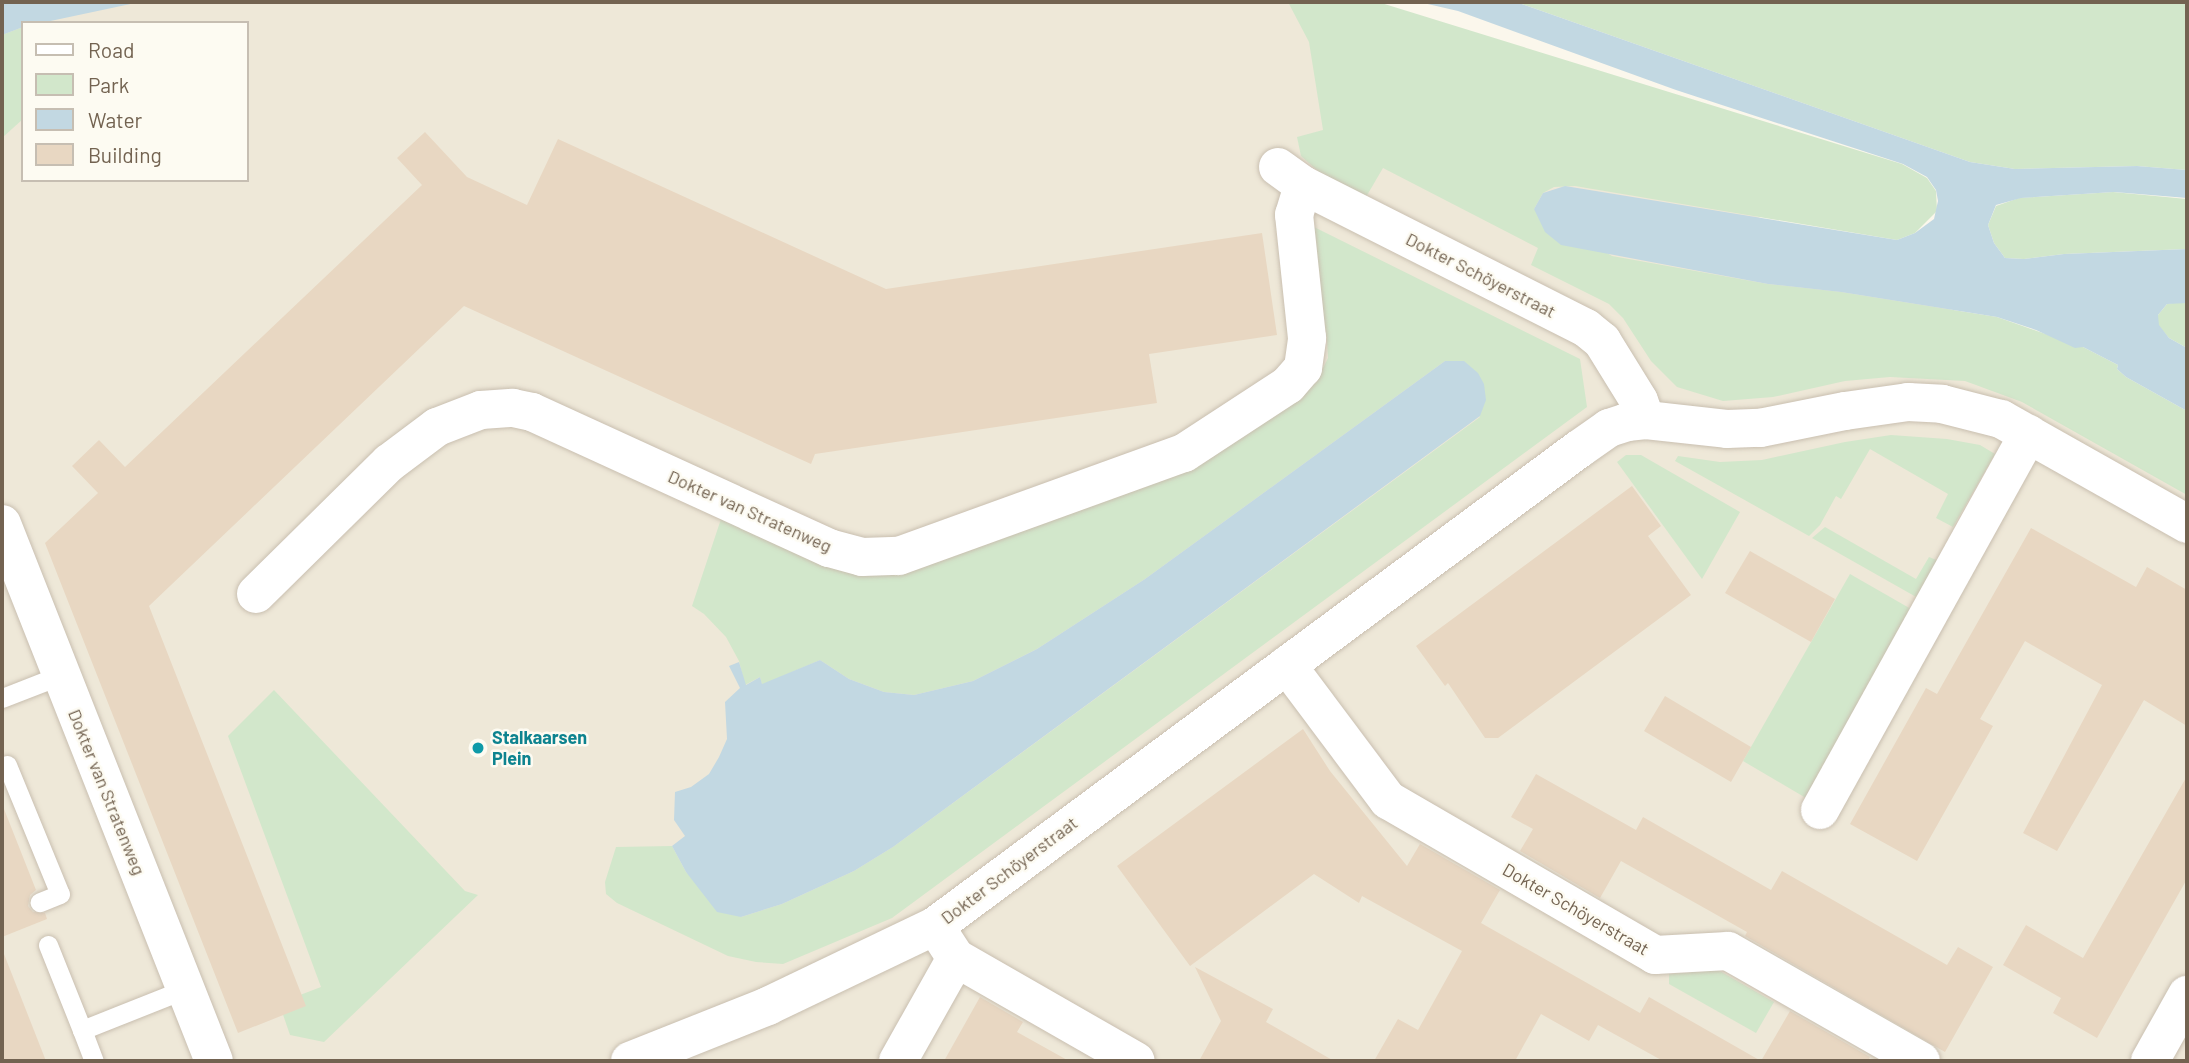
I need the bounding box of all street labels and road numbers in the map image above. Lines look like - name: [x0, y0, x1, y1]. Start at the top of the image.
- street label: Dokter Schöyerstraat: [1402, 228, 1560, 322]
- street label: Dokter van Stratenweg: [665, 465, 835, 557]
- street label: Dokter van Stratenweg: [64, 706, 150, 878]
- street label: Dokter Schöyerstraat: [936, 812, 1082, 928]
- street label: Dokter Schöyerstraat: [1499, 858, 1653, 960]

